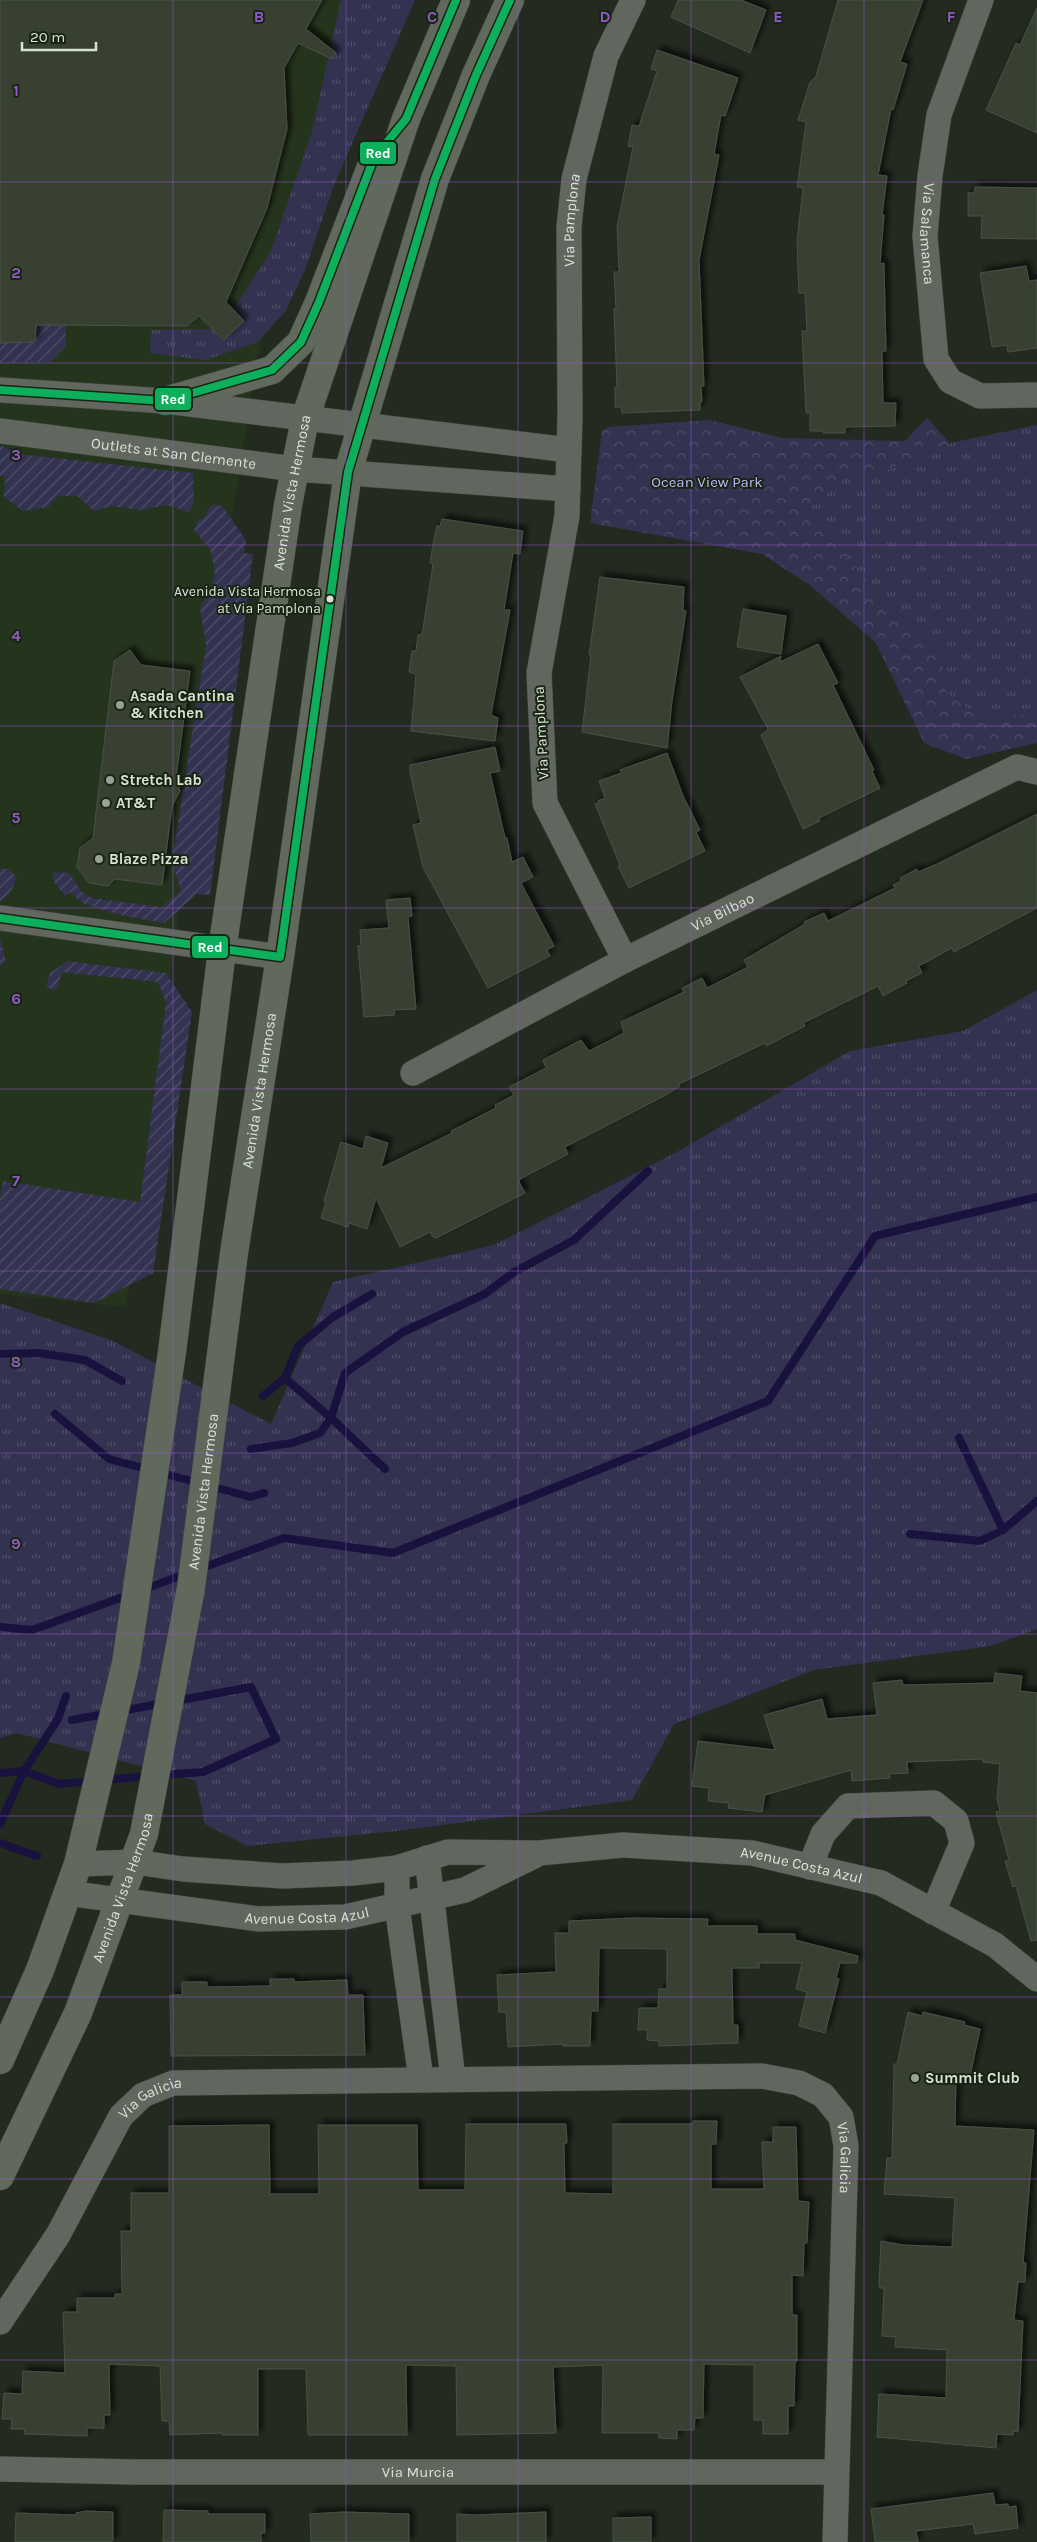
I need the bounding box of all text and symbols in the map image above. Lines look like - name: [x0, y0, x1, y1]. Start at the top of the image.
- text: B: [254, 7, 264, 26]
- text: C: [427, 7, 437, 26]
- text: D: [600, 7, 611, 26]
- text: E: [773, 7, 783, 26]
- text: F: [947, 7, 956, 26]
- scale bar: [22, 20, 96, 52]
- text: 20 m: [30, 28, 65, 46]
- text: 1: [13, 81, 19, 100]
- line badge: Red: [359, 141, 397, 165]
- text: Red: [365, 145, 391, 162]
- street label: Via Pamplona: [560, 171, 584, 267]
- street label: Via Salamanca: [916, 182, 938, 285]
- text: 2: [11, 263, 21, 282]
- line badge: Red: [154, 387, 192, 411]
- text: Red: [160, 391, 186, 408]
- street label: Avenida Vista Hermosa: [269, 413, 315, 572]
- street label: Outlets at San Clemente: [90, 434, 257, 473]
- text: 3: [11, 445, 21, 464]
- park label: Ocean View Park: [651, 473, 763, 491]
- place label: Avenida Vista Hermosa at Via Pamplona: [174, 583, 321, 617]
- marker: Avenida Vista Hermosa at Via Pamplona: [325, 594, 335, 604]
- text: 4: [11, 626, 21, 645]
- street label: Via Pamplona: [530, 686, 552, 780]
- place label: Asada Cantina & Kitchen: [130, 687, 234, 722]
- marker: Asada Cantina & Kitchen: [114, 699, 126, 711]
- place label: Stretch Lab: [120, 771, 202, 789]
- marker: Stretch Lab: [104, 774, 116, 786]
- place label: AT&T: [116, 794, 155, 812]
- marker: AT&T: [100, 797, 112, 809]
- text: 5: [11, 808, 21, 827]
- place label: Blaze Pizza: [109, 850, 188, 868]
- marker: Blaze Pizza: [93, 853, 105, 865]
- street label: Via Bilbao: [688, 889, 757, 935]
- line badge: Red: [191, 935, 229, 959]
- text: Red: [197, 939, 223, 956]
- text: 6: [11, 989, 21, 1008]
- street label: Avenida Vista Hermosa: [238, 1011, 280, 1170]
- text: 7: [12, 1171, 20, 1190]
- text: 8: [11, 1352, 21, 1371]
- street label: Avenida Vista Hermosa: [184, 1412, 222, 1571]
- text: 9: [11, 1534, 21, 1553]
- street label: Avenida Vista Hermosa: [88, 1811, 157, 1965]
- street label: Avenue Costa Azul: [740, 1843, 864, 1887]
- street label: Avenue Costa Azul: [244, 1903, 371, 1928]
- place label: Summit Club: [925, 2069, 1020, 2087]
- marker: Summit Club: [909, 2072, 921, 2084]
- street label: Via Galicia: [115, 2074, 182, 2123]
- street label: Via Galicia: [833, 2121, 855, 2194]
- street label: Via Murcia: [382, 2463, 454, 2481]

